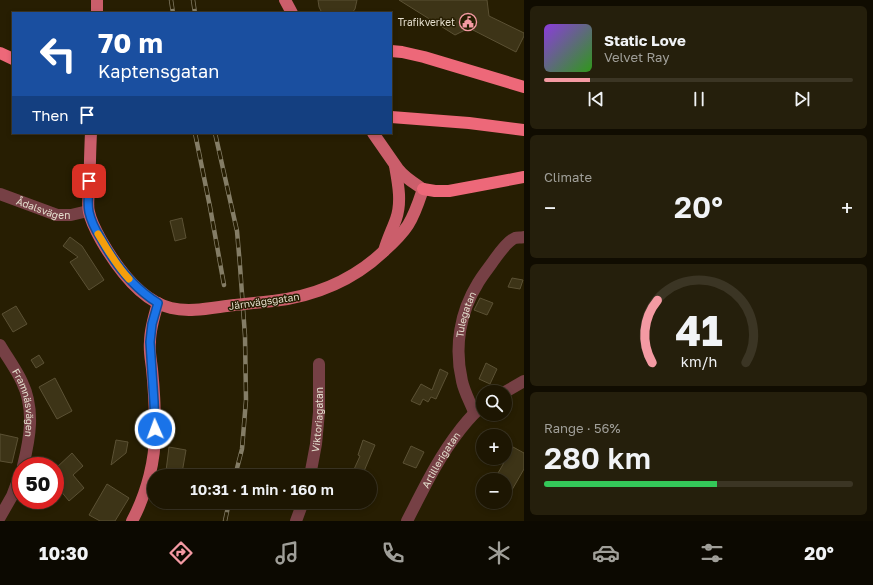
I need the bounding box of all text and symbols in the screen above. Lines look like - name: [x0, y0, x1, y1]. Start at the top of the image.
- public building icon: Trafikverket: [458, 12, 478, 32]
- place label: Trafikverket: [398, 16, 455, 28]
- text: 70 m: [98, 26, 163, 59]
- icon: left: [32, 28, 84, 80]
- text: Static Love: [604, 31, 686, 49]
- text: Velvet Ray: [604, 49, 669, 65]
- text: Kaptensgatan: [98, 60, 219, 82]
- icon: previous: [585, 88, 607, 110]
- icon: pause: [688, 88, 710, 110]
- icon: next: [791, 88, 813, 110]
- icon: arrive: [76, 104, 98, 126]
- text: Then: [32, 106, 68, 124]
- pin: [72, 164, 106, 198]
- text: Climate: [544, 169, 592, 185]
- icon: arrive: [78, 170, 100, 192]
- text: 20°: [674, 189, 723, 225]
- street label: Ådalsvägen: [15, 194, 70, 221]
- text: −: [544, 194, 556, 221]
- text: +: [841, 194, 853, 221]
- street label: Tulegatan: [453, 289, 478, 338]
- street label: Järnvägsgatan: [228, 290, 300, 312]
- text: 41: [675, 305, 722, 355]
- text: km/h: [680, 352, 717, 369]
- street label: Framnäsvägen: [10, 366, 36, 438]
- map controls: [476, 385, 512, 509]
- button: search: [476, 385, 512, 421]
- street label: Viktoriagatan: [309, 387, 325, 453]
- position arrow: [134, 408, 176, 450]
- text: Range · 56%: [544, 420, 620, 436]
- street label: Artillerigatan: [419, 429, 463, 490]
- button: +: [476, 429, 512, 465]
- text: 280 km: [544, 440, 651, 476]
- speed limit sign: 50: [12, 457, 64, 509]
- button: −: [476, 473, 512, 509]
- text: 10:31 · 1 min · 160 m: [190, 480, 334, 498]
- icon: directions: [167, 539, 195, 567]
- icon: music: [273, 539, 301, 567]
- icon: phone: [379, 539, 407, 567]
- icon: climate: [485, 539, 513, 567]
- icon: car: [592, 539, 620, 567]
- icon: filters: [698, 539, 726, 567]
- text: 10:30: [39, 542, 89, 564]
- text: 20°: [804, 542, 834, 564]

